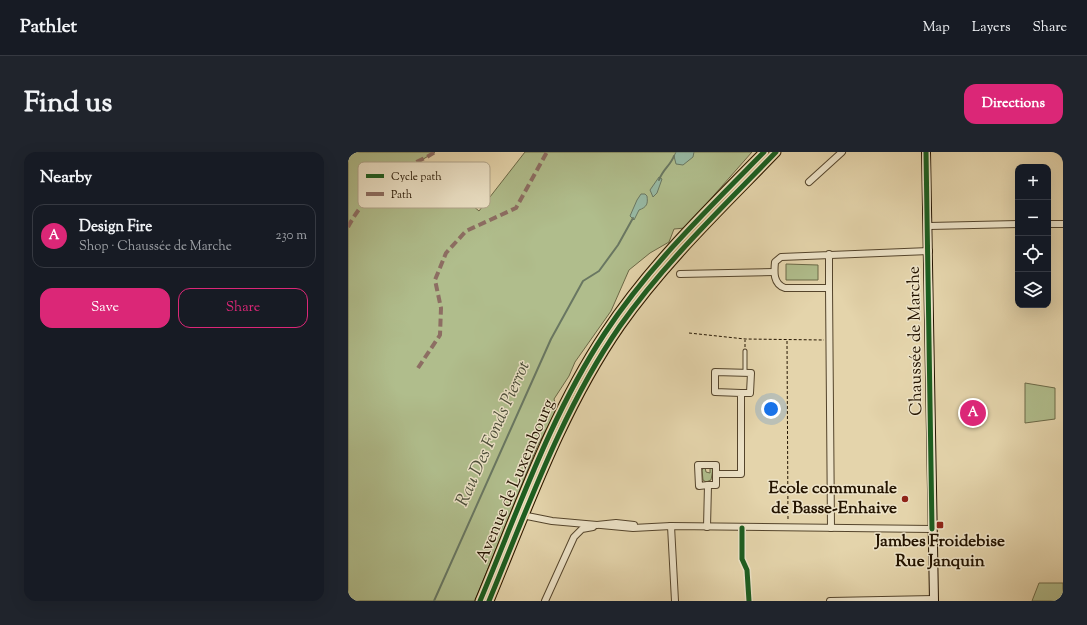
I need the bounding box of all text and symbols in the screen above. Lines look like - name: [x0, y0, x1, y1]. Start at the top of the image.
- text: Pathlet: [20, 14, 77, 41]
- text: Map: [923, 18, 950, 38]
- text: Layers: [972, 18, 1010, 38]
- text: Share: [1032, 18, 1067, 38]
- text: Find us: [24, 84, 112, 124]
- button: Directions: [964, 84, 1063, 124]
- legend: [358, 162, 490, 208]
- map controls: [1015, 164, 1051, 308]
- button: +: [1015, 164, 1051, 200]
- text: Nearby: [40, 166, 92, 190]
- text: Cycle path: [391, 169, 442, 185]
- text: Path: [391, 187, 413, 203]
- button: −: [1015, 200, 1051, 236]
- text: Design Fire: [79, 217, 152, 238]
- text: A: [49, 227, 59, 245]
- text: 230 m: [275, 227, 307, 245]
- button: locate: [1015, 236, 1051, 272]
- text: Shop · Chaussée de Marche: [79, 238, 232, 256]
- street label: Chaussée de Marche: [903, 266, 929, 416]
- button: layers: [1015, 272, 1051, 308]
- button: Save: [40, 288, 170, 328]
- button: Share: [178, 288, 308, 328]
- water label: Rau Des Fonds Pierrot: [450, 357, 538, 511]
- street label: Avenue de Luxembourg: [471, 396, 561, 566]
- pin: A: [960, 398, 986, 428]
- your location: [761, 399, 781, 419]
- place label: Ecole communale de Basse-Enhaive: [769, 477, 897, 521]
- marker: Ecole communale de Basse-Enhaive: [900, 494, 910, 504]
- marker: Jambes Froidebise Rue Janquin: [935, 520, 945, 530]
- place label: Jambes Froidebise Rue Janquin: [873, 530, 1005, 574]

